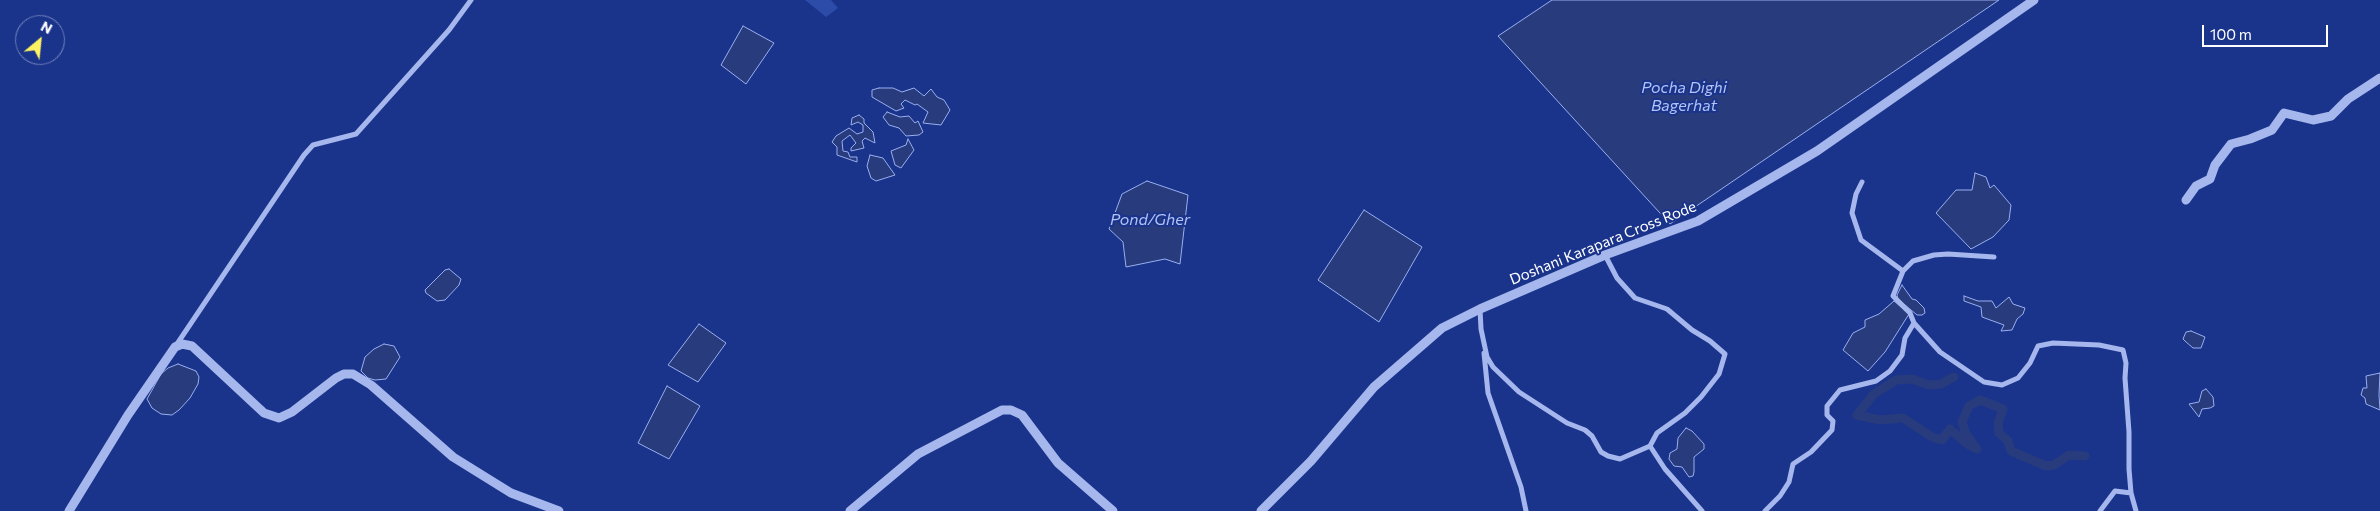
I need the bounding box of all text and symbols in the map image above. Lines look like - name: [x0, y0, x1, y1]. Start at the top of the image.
- north arrow: [15, 15, 65, 65]
- scale bar: [2205, 15, 2331, 47]
- text: N: [38, 17, 55, 37]
- text: 100 m: [2210, 25, 2252, 43]
- water label: Pocha Dighi Bagerhat: [1641, 78, 1727, 116]
- street label: Doshani Karapara Cross Rode: [1507, 197, 1699, 289]
- water label: Pond/Gher: [1110, 210, 1190, 230]

